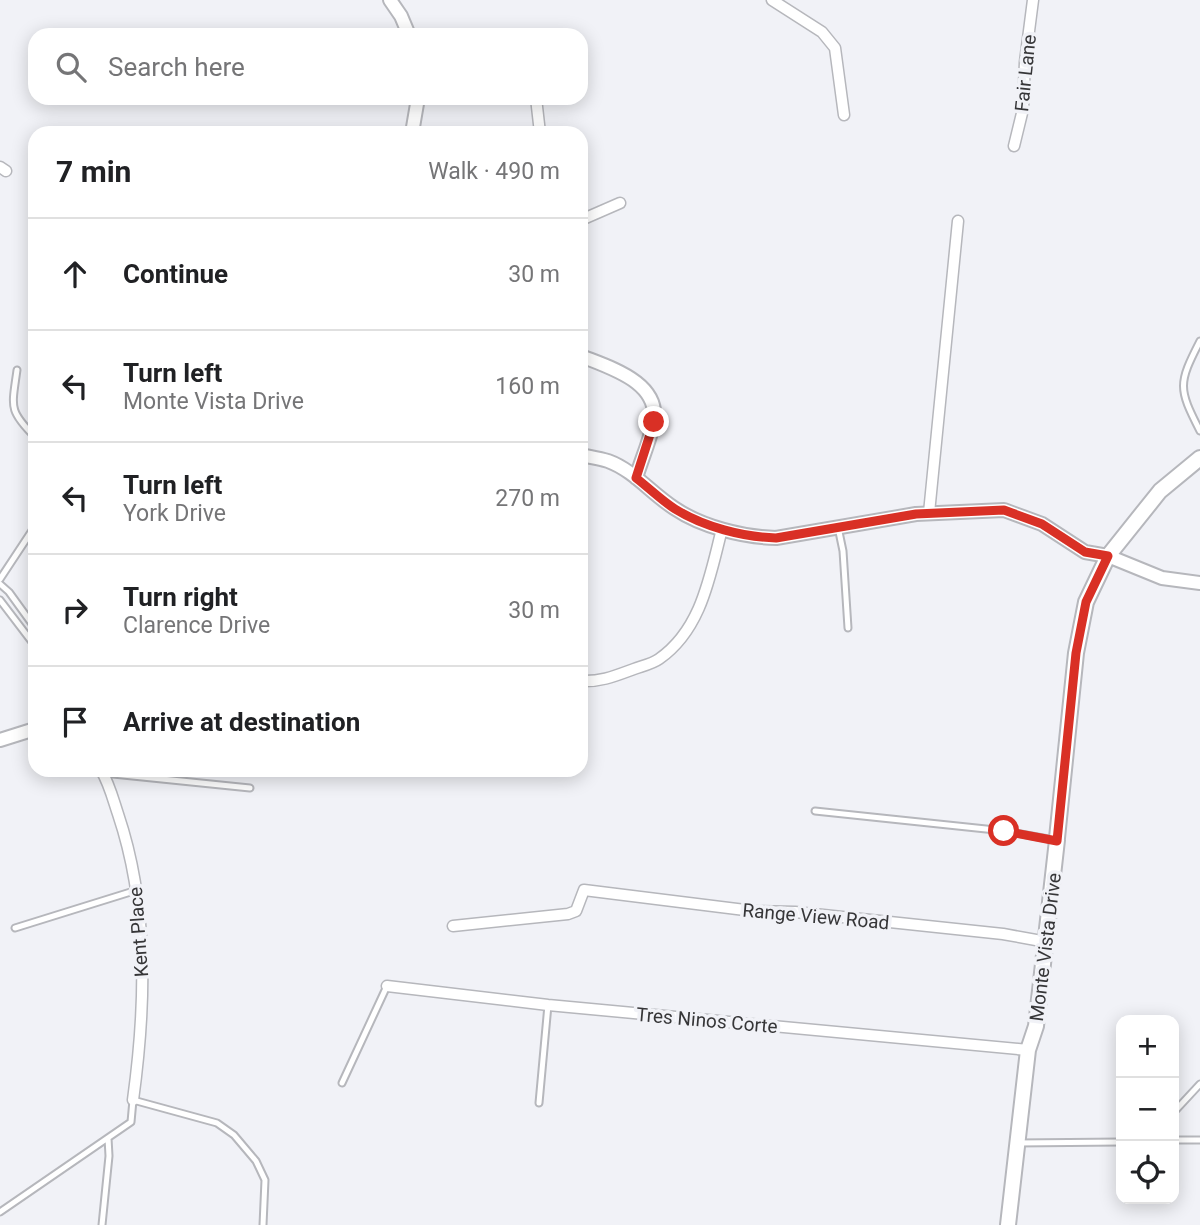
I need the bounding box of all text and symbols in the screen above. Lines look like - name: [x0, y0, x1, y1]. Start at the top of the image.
- search box: [28, 28, 588, 105]
- street label: Fair Lane: [1010, 33, 1041, 113]
- icon: search: [52, 48, 90, 86]
- text: Search here: [108, 52, 245, 82]
- text: 7 min: [56, 154, 131, 189]
- text: Walk · 490 m: [428, 158, 560, 185]
- icon: ahead: [56, 255, 94, 293]
- text: Continue: [123, 259, 228, 289]
- text: 30 m: [508, 261, 560, 288]
- text: Turn left: [123, 358, 222, 388]
- icon: left: [56, 367, 94, 405]
- text: 160 m: [495, 373, 560, 400]
- text: Monte Vista Drive: [123, 388, 304, 415]
- route end: [638, 406, 669, 437]
- text: Turn left: [123, 470, 222, 500]
- icon: left: [56, 479, 94, 517]
- text: 270 m: [495, 485, 560, 512]
- text: York Drive: [123, 500, 226, 527]
- text: Turn right: [123, 582, 238, 612]
- icon: right: [56, 591, 94, 629]
- text: 30 m: [508, 597, 560, 624]
- text: Clarence Drive: [123, 612, 270, 639]
- icon: arrive: [56, 703, 94, 741]
- text: Arrive at destination: [123, 707, 360, 737]
- route start: [988, 815, 1019, 846]
- street label: Monte Vista Drive: [1025, 872, 1066, 1023]
- street label: Kent Place: [124, 886, 153, 978]
- street label: Range View Road: [742, 899, 890, 934]
- street label: Tres Ninos Corte: [635, 1003, 779, 1038]
- map controls: [1116, 1015, 1179, 1204]
- button: +: [1116, 1015, 1179, 1078]
- button: −: [1116, 1078, 1179, 1141]
- button: locate: [1116, 1141, 1179, 1204]

